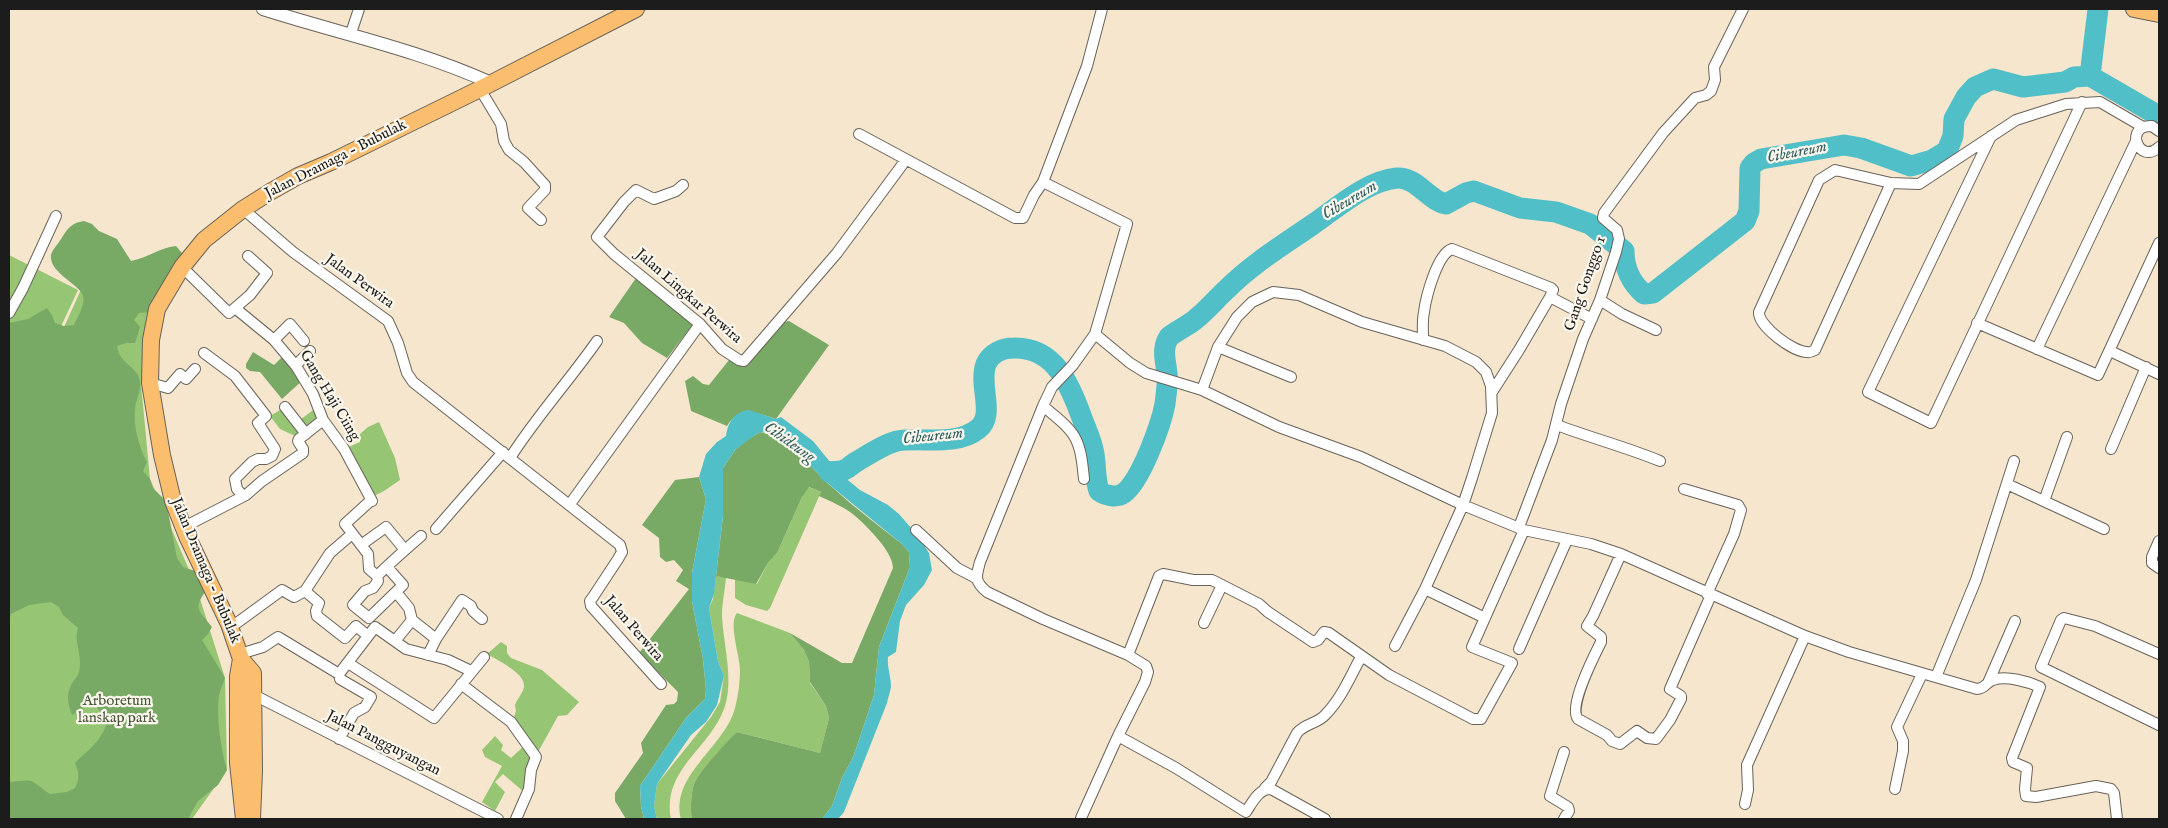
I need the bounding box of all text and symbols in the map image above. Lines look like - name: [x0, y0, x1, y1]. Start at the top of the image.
- street label: Jalan Dramaga - Bubulak: [262, 116, 410, 204]
- water label: Cibeureum: [1766, 138, 1828, 168]
- water label: Cibeureum: [1319, 177, 1381, 225]
- street label: Gang Gonggo 1: [1561, 234, 1611, 334]
- street label: Jalan Lingkar Perwira: [631, 246, 745, 348]
- street label: Jalan Perwira: [321, 251, 397, 313]
- street label: Gang Haji Ciing: [295, 347, 363, 445]
- water label: Cihideung: [760, 419, 818, 467]
- water label: Cibeureum: [902, 424, 964, 450]
- street label: Jalan Dramaga - Bubulak: [166, 496, 244, 646]
- street label: Jalan Perwira: [600, 593, 666, 665]
- park label: Arboretum lanskap park: [78, 693, 156, 728]
- street label: Jalan Pangguyangan: [323, 707, 443, 781]

